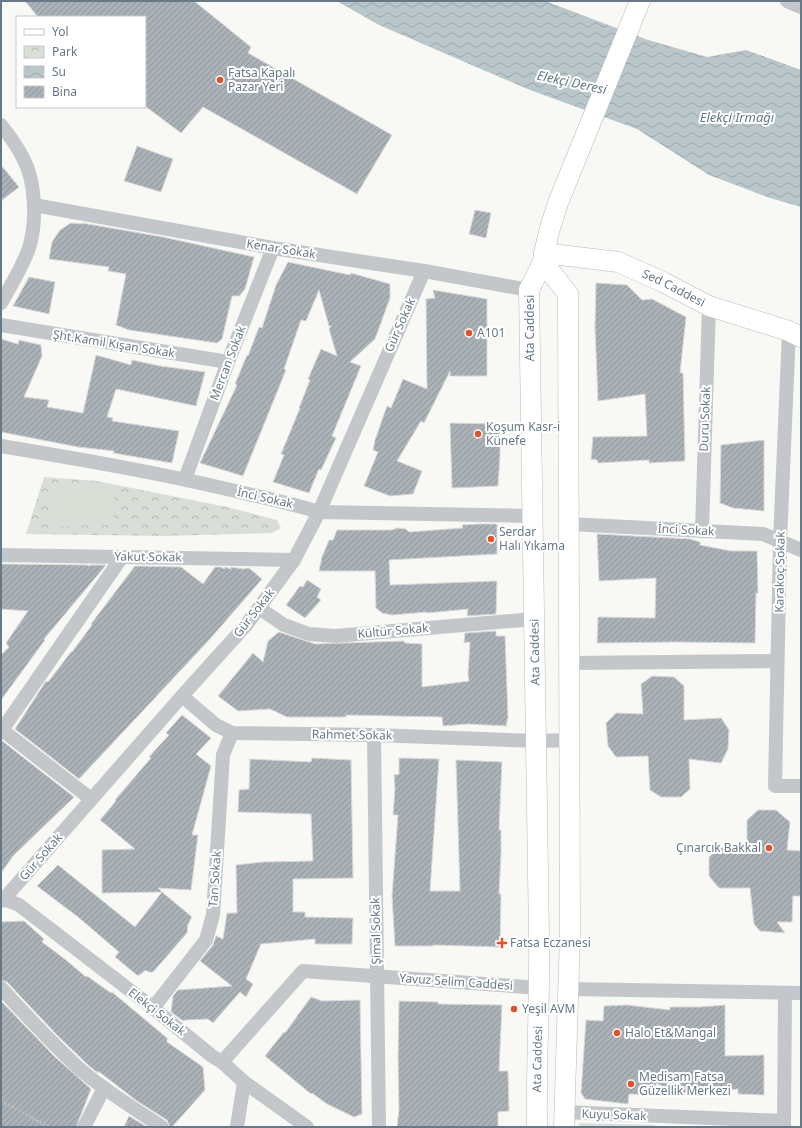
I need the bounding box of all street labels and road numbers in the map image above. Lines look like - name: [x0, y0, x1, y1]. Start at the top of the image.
- street label: Kenar Sokak: [245, 235, 317, 262]
- street label: Sed Caddesi: [640, 265, 708, 311]
- street label: Gür Sokak: [380, 294, 419, 355]
- street label: Ata Caddesi: [521, 295, 538, 361]
- street label: Mercan Sokak: [205, 322, 250, 403]
- street label: Şht.Kamil Kışan Sokak: [52, 325, 177, 362]
- street label: Duru Sokak: [695, 386, 714, 452]
- street label: İnci Sokak: [235, 483, 295, 512]
- street label: İnci Sokak: [657, 520, 715, 540]
- street label: Karakoç Sokak: [770, 530, 789, 613]
- street label: Yakut Sokak: [114, 547, 183, 566]
- street label: Gür Sokak: [229, 584, 278, 641]
- street label: Kültür Sokak: [357, 619, 430, 642]
- street label: Ata Caddesi: [525, 619, 544, 685]
- street label: Rahmet Sokak: [312, 725, 393, 744]
- street label: Gür Sokak: [15, 829, 66, 884]
- street label: Tan Sokak: [204, 850, 225, 908]
- street label: Şimal Sokak: [366, 897, 385, 965]
- street label: Yavuz Selim Caddesi: [399, 969, 513, 994]
- street label: Elekçi Sokak: [125, 984, 190, 1040]
- street label: Ata Caddesi: [528, 1025, 546, 1092]
- street label: Kuyu Sokak: [581, 1105, 647, 1124]

